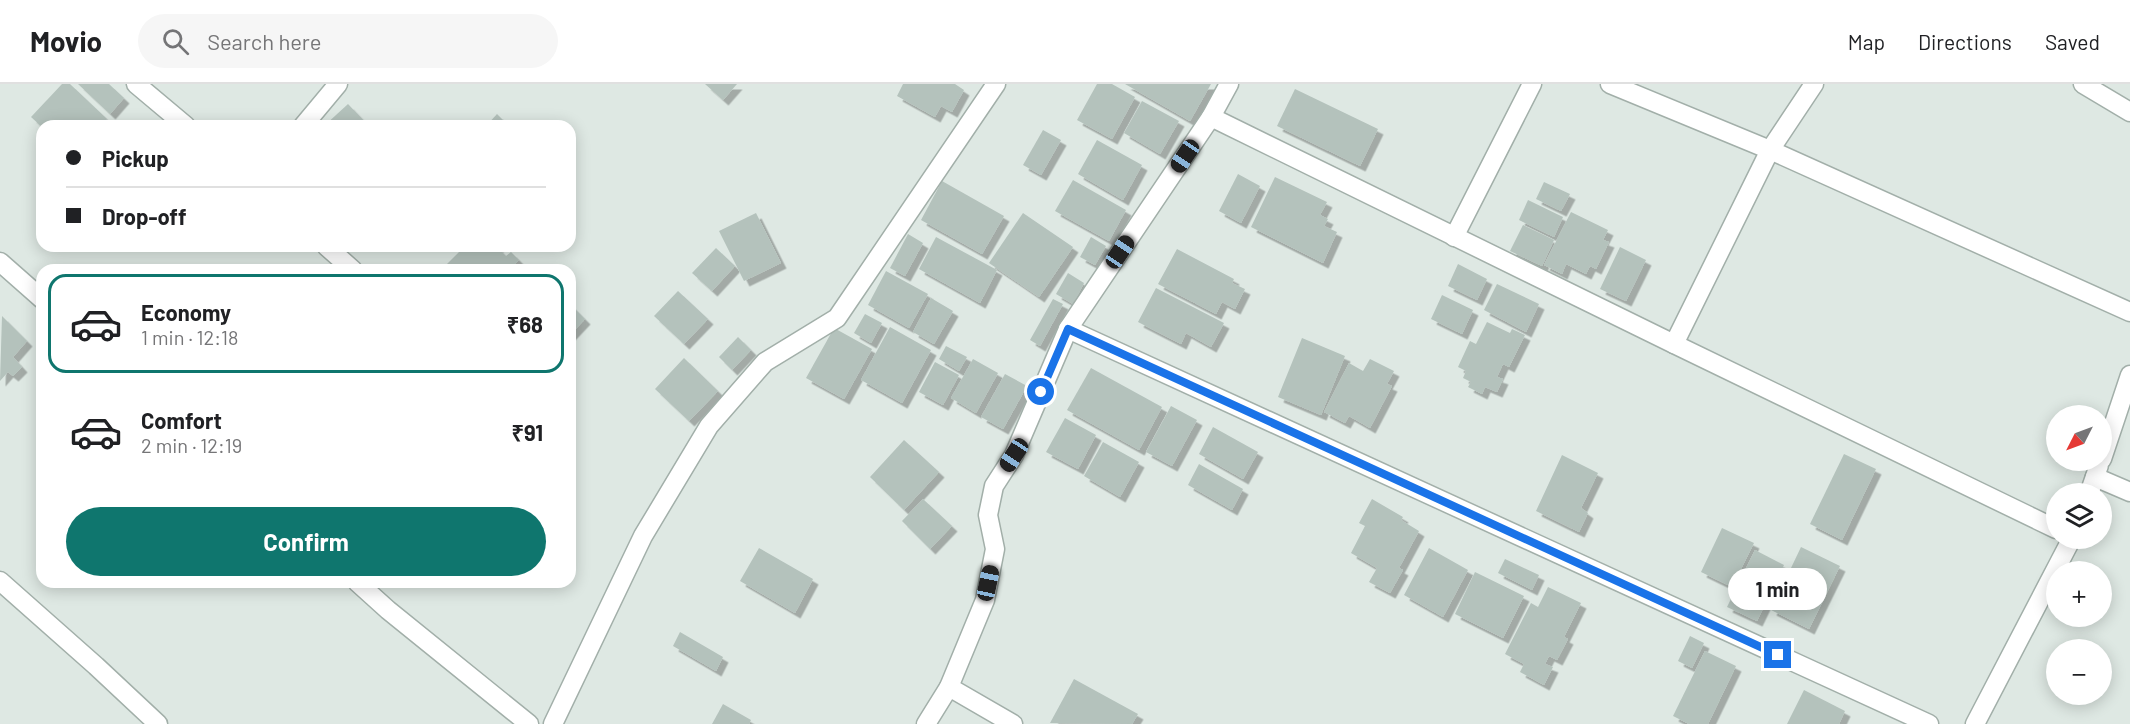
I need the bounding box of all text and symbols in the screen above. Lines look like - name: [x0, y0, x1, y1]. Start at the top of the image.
- search box: [138, 14, 558, 68]
- text: Movio: [30, 24, 102, 58]
- icon: search: [159, 25, 192, 58]
- text: Search here: [207, 28, 322, 54]
- text: Map: [1848, 29, 1885, 54]
- text: Directions: [1918, 29, 2012, 54]
- text: Saved: [2045, 29, 2100, 54]
- car: [1167, 136, 1203, 176]
- text: Pickup: [102, 145, 169, 171]
- text: Drop-off: [102, 203, 186, 229]
- car: [1102, 232, 1138, 272]
- icon: car: [69, 297, 123, 351]
- text: Economy: [141, 299, 231, 325]
- text: ₹68: [507, 311, 543, 337]
- text: 1 min · 12:18: [141, 325, 239, 349]
- route start: [1027, 378, 1054, 405]
- icon: car: [69, 405, 123, 459]
- north arrow: [2046, 405, 2112, 471]
- map controls: [2046, 405, 2112, 705]
- text: Comfort: [141, 407, 222, 433]
- text: ₹91: [511, 419, 543, 445]
- text: 2 min · 12:19: [141, 433, 242, 457]
- car: [997, 435, 1031, 475]
- button: layers: [2046, 483, 2112, 549]
- button: Confirm: [66, 507, 546, 576]
- button: +: [2046, 561, 2112, 627]
- car: [975, 564, 1001, 602]
- callout: 1 min: [1728, 568, 1828, 610]
- text: 1 min: [1756, 577, 1799, 601]
- button: −: [2046, 639, 2112, 705]
- route end: [1764, 641, 1791, 668]

